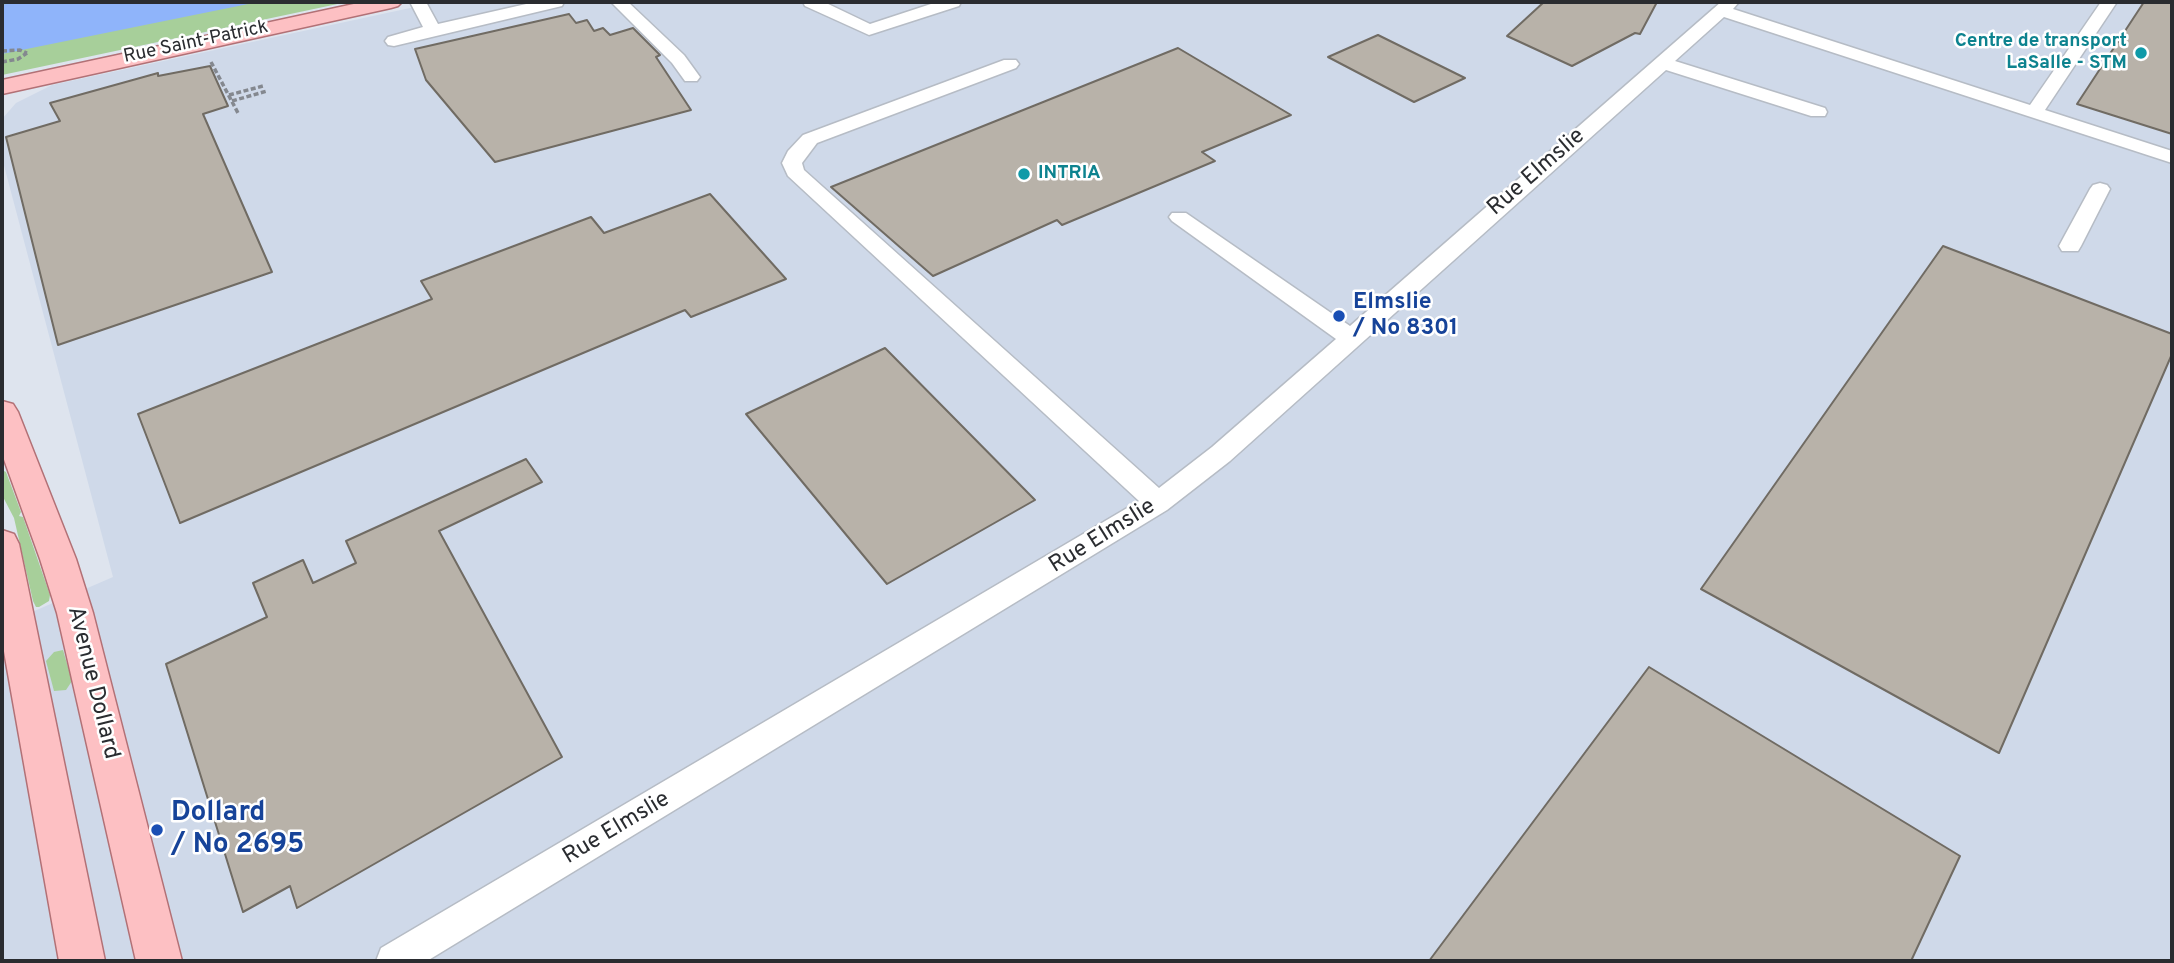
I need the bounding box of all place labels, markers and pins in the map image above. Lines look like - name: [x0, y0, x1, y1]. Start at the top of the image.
- place label: Centre de transport LaSalle - STM: [1955, 31, 2127, 75]
- marker: Centre de transport LaSalle - STM: [2133, 45, 2149, 61]
- place label: INTRIA: [1038, 163, 1101, 185]
- marker: INTRIA: [1016, 166, 1032, 182]
- place label: Elmslie / No 8301: [1353, 289, 1458, 343]
- marker: Elmslie / No 8301: [1331, 308, 1347, 324]
- place label: Dollard / No 2695: [171, 797, 304, 863]
- marker: Dollard / No 2695: [149, 822, 165, 838]

